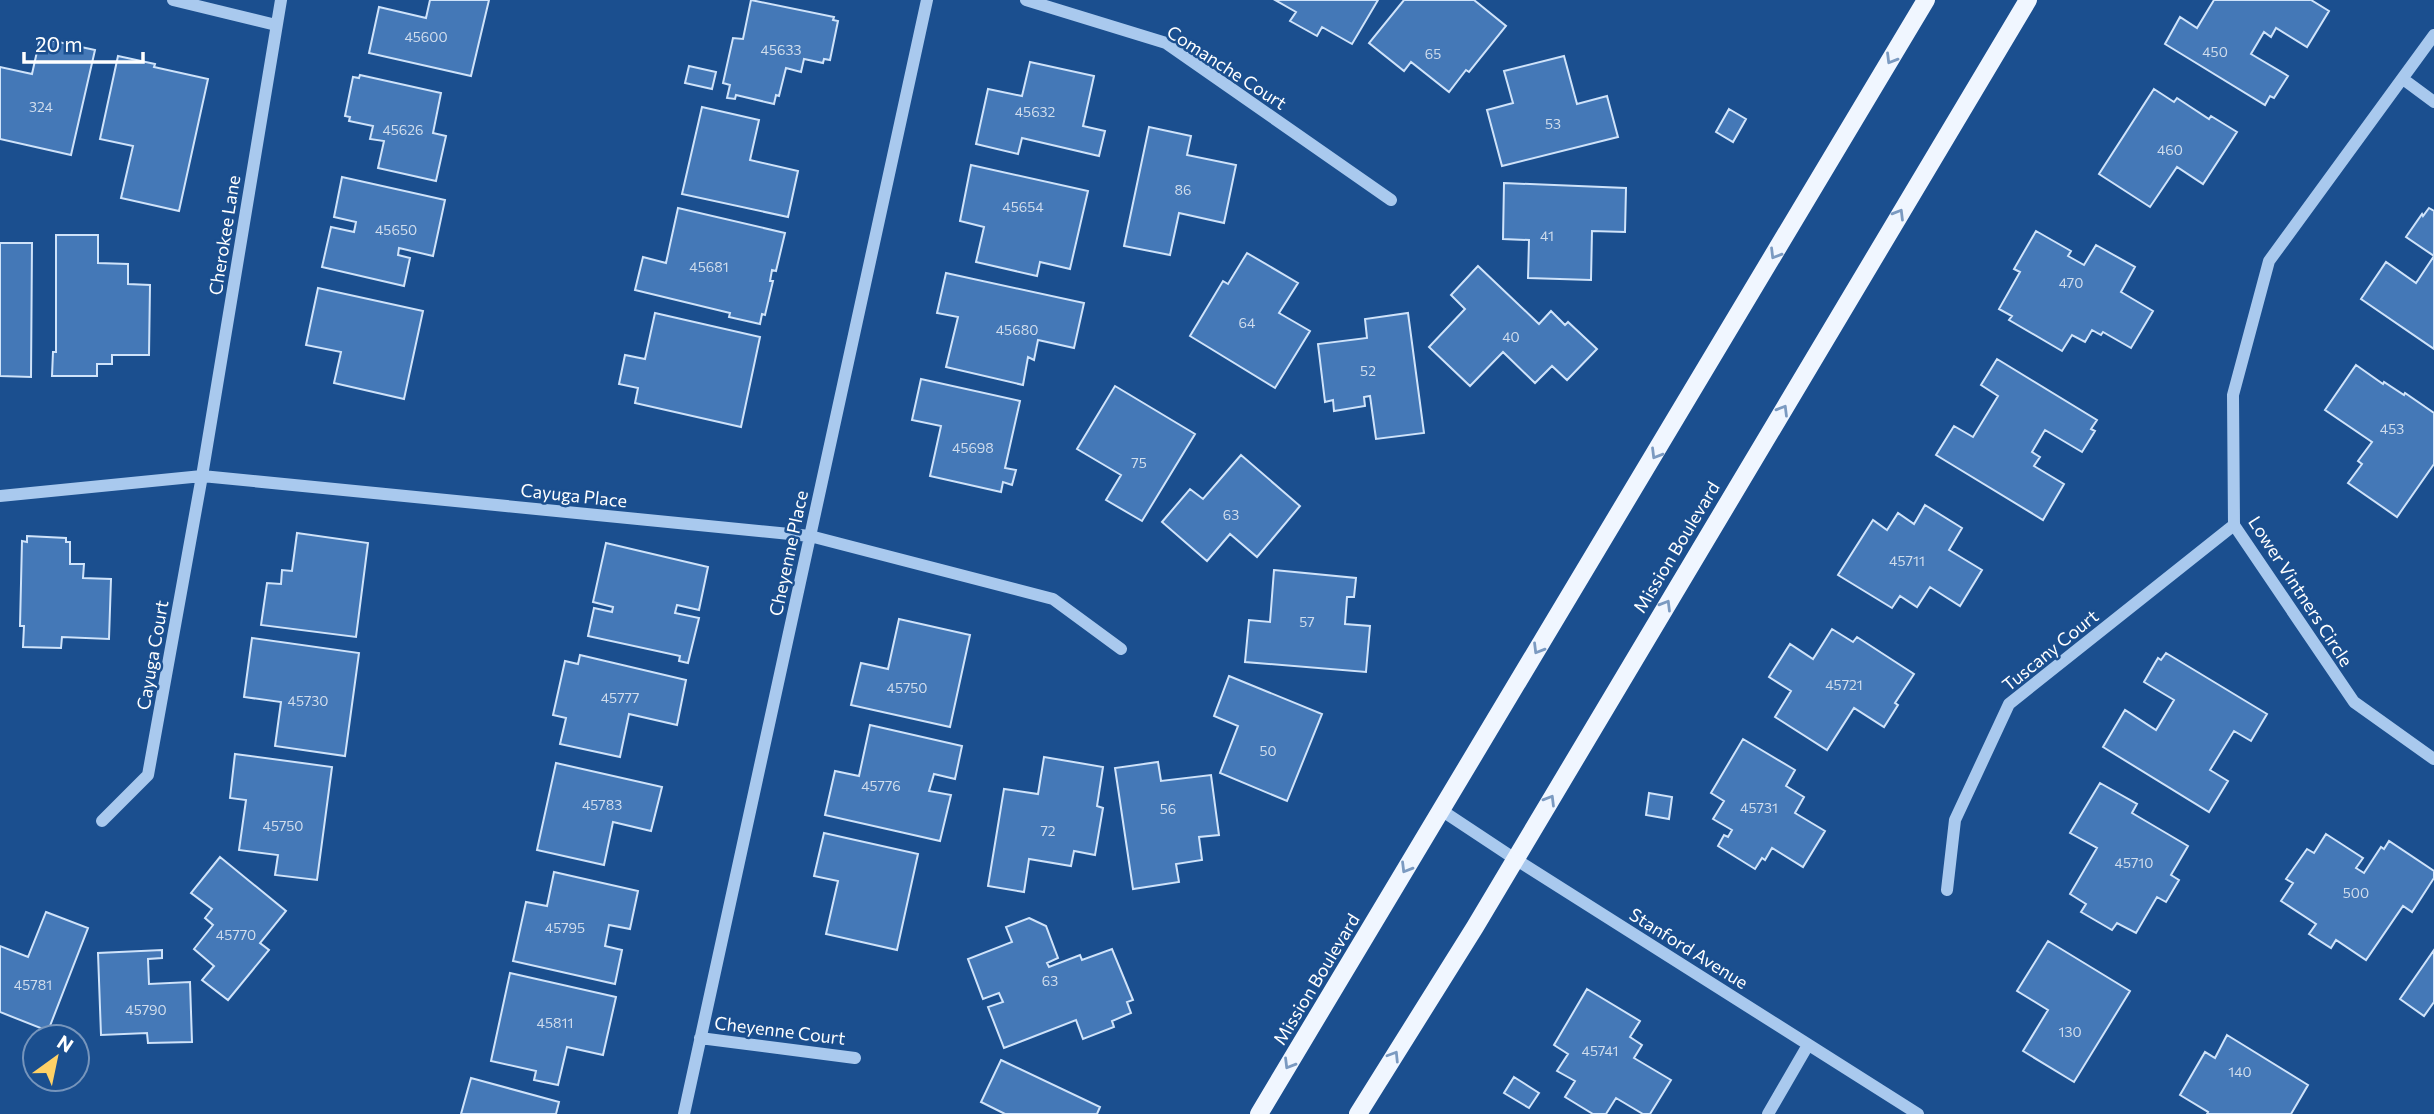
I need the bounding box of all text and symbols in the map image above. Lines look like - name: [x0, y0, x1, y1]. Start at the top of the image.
- street label: Comanche Court: [1163, 20, 1291, 114]
- scale bar: [24, 21, 144, 65]
- house number: 45600: [404, 28, 448, 45]
- text: 20 m: [35, 31, 83, 56]
- house number: 45633: [761, 41, 801, 58]
- house number: 450: [2202, 43, 2228, 60]
- house number: 65: [1425, 45, 1441, 62]
- one-way arrow: [1886, 51, 1899, 64]
- house number: 324: [29, 98, 54, 115]
- house number: 45632: [1015, 103, 1056, 120]
- house number: 53: [1545, 115, 1561, 132]
- house number: 45626: [382, 121, 424, 138]
- house number: 460: [2157, 141, 2183, 158]
- street label: Cherokee Lane: [204, 173, 244, 297]
- house number: 86: [1175, 181, 1192, 198]
- house number: 45654: [1002, 198, 1044, 215]
- one-way arrow: [1891, 209, 1904, 222]
- house number: 45650: [375, 221, 417, 238]
- house number: 41: [1540, 227, 1554, 244]
- one-way arrow: [1770, 247, 1783, 260]
- house number: 45681: [689, 258, 729, 275]
- house number: 470: [2059, 274, 2083, 291]
- house number: 64: [1239, 314, 1256, 331]
- house number: 45680: [996, 321, 1038, 338]
- house number: 40: [1502, 328, 1520, 345]
- house number: 52: [1360, 362, 1376, 379]
- one-way arrow: [1775, 404, 1788, 417]
- house number: 453: [2380, 420, 2404, 437]
- house number: 45698: [952, 439, 994, 456]
- one-way arrow: [1651, 446, 1664, 459]
- house number: 75: [1131, 454, 1147, 471]
- street label: Mission Boulevard: [1628, 477, 1724, 617]
- street label: Cayuga Place: [520, 478, 628, 512]
- street label: Cheyenne Place: [764, 488, 812, 618]
- house number: 63: [1223, 506, 1239, 523]
- street label: Lower Vintners Circle: [2244, 512, 2358, 670]
- house number: 45711: [1889, 552, 1925, 569]
- street label: Cayuga Court: [132, 598, 172, 712]
- one-way arrow: [1658, 600, 1671, 613]
- street label: Tuscany Court: [1998, 605, 2102, 695]
- house number: 57: [1299, 613, 1315, 630]
- one-way arrow: [1534, 641, 1547, 654]
- house number: 45721: [1825, 676, 1863, 693]
- house number: 45750: [887, 679, 927, 696]
- house number: 45777: [601, 689, 639, 706]
- house number: 45730: [288, 692, 328, 709]
- house number: 50: [1259, 742, 1277, 759]
- house number: 45776: [861, 777, 901, 794]
- one-way arrow: [1542, 795, 1555, 808]
- house number: 45783: [582, 796, 622, 813]
- house number: 45731: [1740, 799, 1778, 816]
- house number: 56: [1160, 800, 1176, 817]
- house number: 45750: [263, 817, 303, 834]
- house number: 72: [1040, 822, 1056, 839]
- house number: 45710: [2115, 854, 2153, 871]
- one-way arrow: [1401, 861, 1414, 874]
- house number: 500: [2343, 884, 2369, 901]
- street label: Stanford Avenue: [1626, 903, 1752, 993]
- street label: Mission Boulevard: [1268, 909, 1364, 1049]
- house number: 45795: [545, 919, 585, 936]
- house number: 45770: [216, 926, 256, 943]
- house number: 63: [1042, 972, 1058, 989]
- house number: 45781: [14, 976, 52, 993]
- house number: 45790: [125, 1001, 167, 1018]
- street label: Cheyenne Court: [713, 1011, 847, 1049]
- house number: 45811: [537, 1014, 573, 1031]
- north arrow: [21, 1023, 91, 1093]
- house number: 130: [2058, 1023, 2082, 1040]
- text: N: [53, 1030, 78, 1057]
- house number: 45741: [1582, 1042, 1618, 1059]
- one-way arrow: [1386, 1051, 1399, 1064]
- one-way arrow: [1285, 1056, 1298, 1069]
- house number: 140: [2228, 1063, 2252, 1080]

